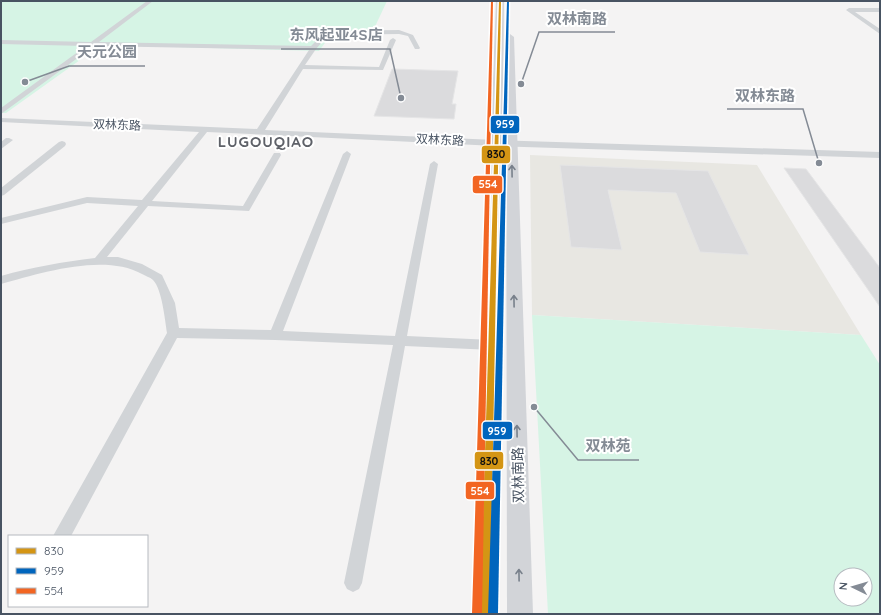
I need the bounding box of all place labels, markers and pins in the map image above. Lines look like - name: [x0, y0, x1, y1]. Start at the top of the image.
- callout: 双林南路: [539, 5, 615, 32]
- callout: 东风起亚4S店: [281, 22, 390, 49]
- callout: 天元公园: [69, 39, 145, 66]
- callout: 双林东路: [727, 82, 803, 109]
- callout: 双林苑: [578, 433, 639, 460]

